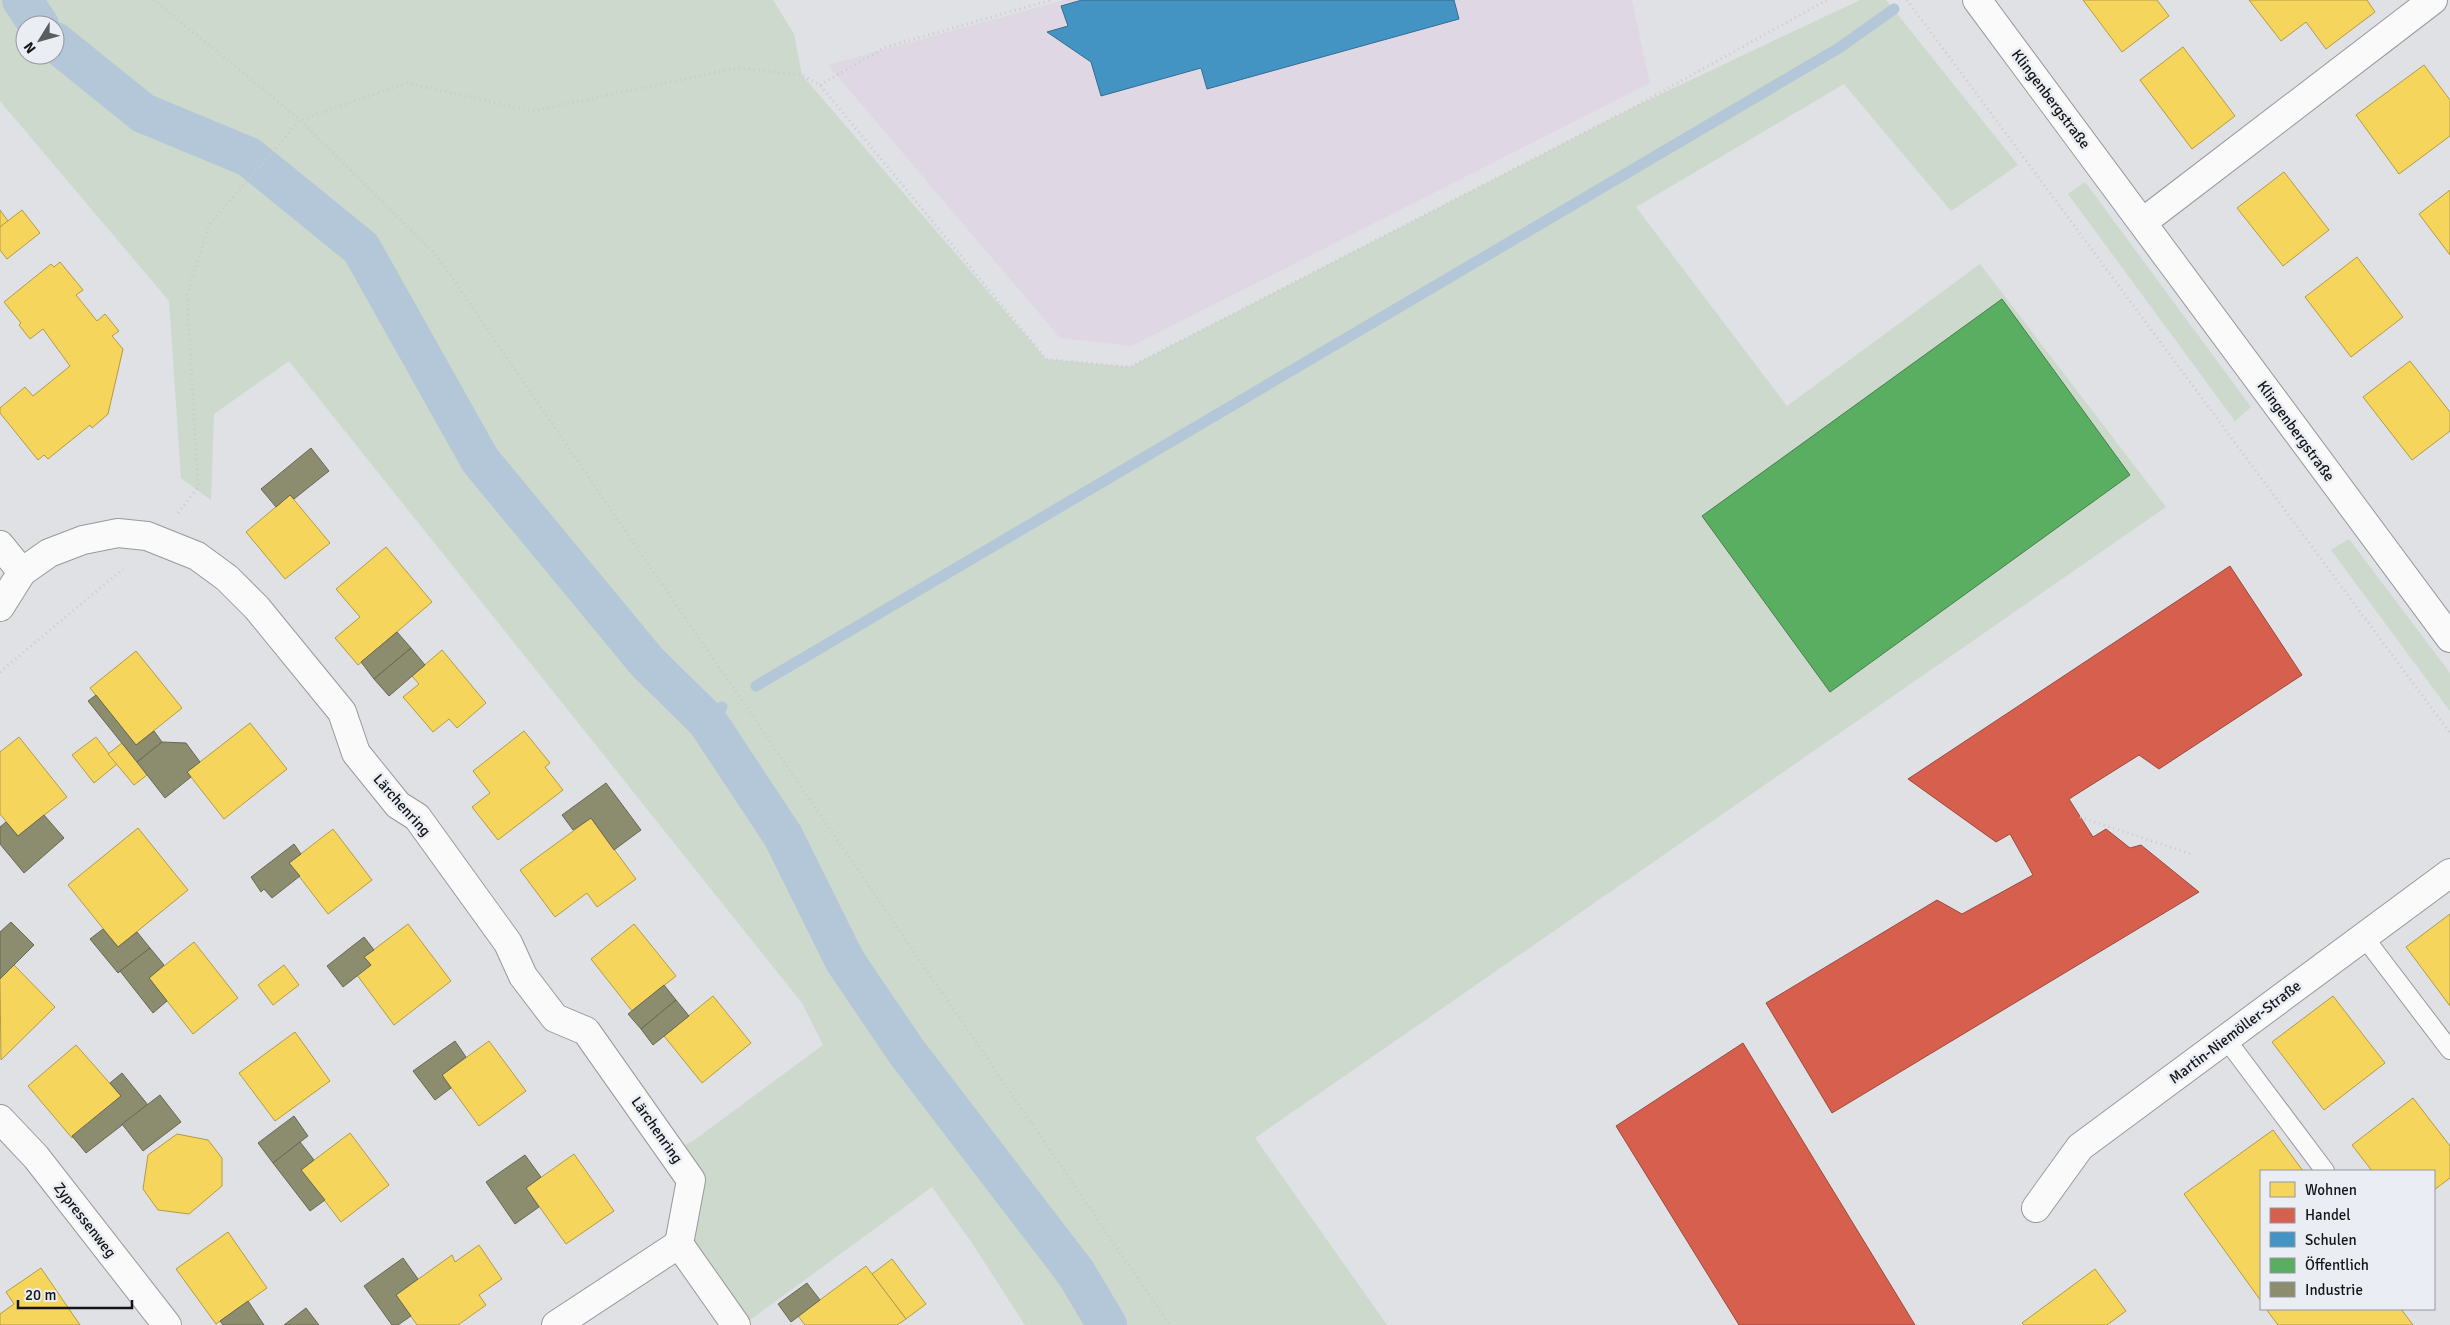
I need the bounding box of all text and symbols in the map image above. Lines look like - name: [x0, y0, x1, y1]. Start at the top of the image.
- north arrow: [15, 15, 65, 65]
- text: N: [20, 39, 40, 57]
- street label: Klingenbergstraße: [2008, 46, 2094, 152]
- street label: Klingenbergstraße: [2254, 377, 2338, 485]
- street label: Lärchenring: [369, 770, 435, 840]
- street label: Martin-Niemöller-Straße: [2166, 977, 2304, 1087]
- street label: Lärchenring: [627, 1093, 687, 1167]
- legend: [2260, 1170, 2435, 1310]
- street label: Zypressenweg: [50, 1179, 120, 1261]
- text: Wohnen: [2305, 1181, 2357, 1199]
- text: Handel: [2305, 1206, 2351, 1224]
- text: Schulen: [2305, 1231, 2357, 1249]
- text: Öffentlich: [2305, 1256, 2369, 1274]
- scale bar: [18, 1278, 131, 1310]
- text: Industrie: [2305, 1281, 2363, 1299]
- text: 20 m: [25, 1286, 56, 1304]

